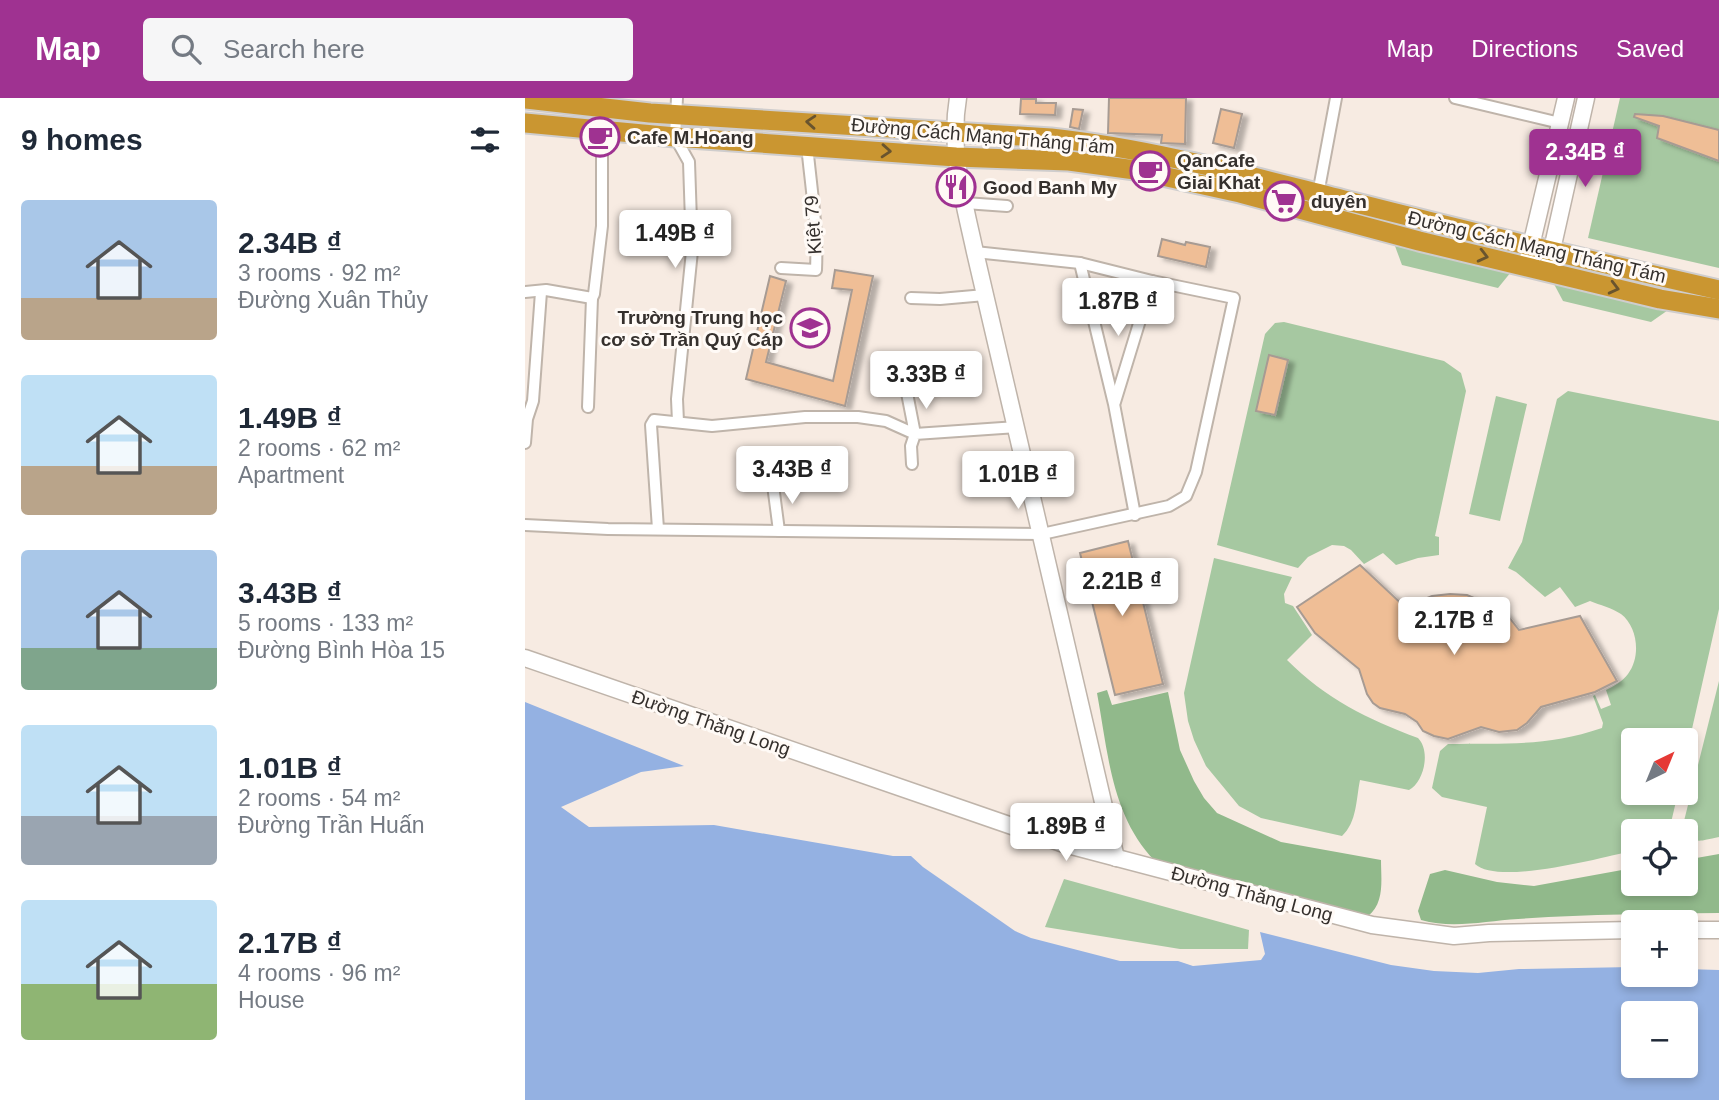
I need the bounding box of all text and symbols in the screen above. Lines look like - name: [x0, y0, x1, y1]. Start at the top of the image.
- search box: [143, 18, 633, 81]
- text: Map: [35, 30, 101, 67]
- icon: search: [167, 30, 205, 68]
- text: Search here: [223, 34, 365, 64]
- text: Map: [1387, 35, 1433, 62]
- text: Directions: [1471, 35, 1578, 62]
- text: Saved: [1616, 35, 1684, 62]
- street label: Đường Cách Mạng Tháng Tám: [850, 114, 1116, 158]
- one-way arrow: [806, 115, 817, 130]
- cafe icon: Cafe M.Hoang: [579, 116, 621, 158]
- icon: filters: [466, 121, 504, 159]
- text: 9 homes: [21, 123, 143, 156]
- place label: Cafe M.Hoang: [627, 127, 754, 148]
- pin: 2.34B ₫: [1520, 130, 1650, 189]
- text: 2.34B ₫: [1545, 139, 1625, 165]
- one-way arrow: [881, 144, 892, 159]
- cafe icon: QanCafe Giai Khat: [1129, 150, 1171, 192]
- place label: QanCafe Giai Khat: [1177, 150, 1261, 193]
- restaurant icon: Good Banh My: [935, 166, 977, 208]
- place label: Good Banh My: [983, 177, 1117, 198]
- supermarket icon: duyên: [1263, 180, 1305, 222]
- place label: duyên: [1311, 191, 1367, 212]
- street label: Kiệt 79: [800, 195, 826, 255]
- street label: Đường Cách Mạng Tháng Tám: [1406, 207, 1668, 287]
- pin: 1.49B ₫: [610, 211, 740, 270]
- text: 1.49B ₫: [635, 220, 715, 246]
- text: 2.34B ₫: [238, 226, 342, 259]
- icon: home: [77, 228, 161, 312]
- one-way arrow: [1477, 248, 1489, 262]
- text: 3 rooms · 92 m²: [238, 260, 400, 286]
- pin: 1.87B ₫: [1053, 278, 1183, 338]
- one-way arrow: [1608, 280, 1620, 294]
- text: Đường Xuân Thủy: [238, 287, 428, 313]
- text: 1.87B ₫: [1078, 288, 1158, 314]
- place label: Trường Trung học cơ sở Trần Quý Cáp: [601, 307, 783, 350]
- school or university icon: Trường Trung học cơ sở Trần Quý Cáp: [789, 307, 831, 349]
- pin: 3.33B ₫: [861, 352, 991, 411]
- text: 3.33B ₫: [886, 361, 966, 387]
- text: 1.49B ₫: [238, 401, 342, 434]
- icon: home: [77, 403, 161, 487]
- text: 2 rooms · 62 m²: [238, 435, 400, 461]
- pin: 3.43B ₫: [727, 446, 857, 506]
- pin: 1.01B ₫: [953, 452, 1083, 511]
- text: 3.43B ₫: [752, 456, 832, 482]
- text: 1.01B ₫: [978, 461, 1058, 487]
- text: Apartment: [238, 462, 344, 488]
- pin: 2.21B ₫: [1057, 559, 1187, 618]
- text: 2.21B ₫: [1082, 568, 1162, 594]
- text: 3.43B ₫: [238, 576, 342, 609]
- icon: home: [77, 578, 161, 662]
- pin: 2.17B ₫: [1389, 598, 1519, 657]
- text: 2.17B ₫: [1414, 607, 1494, 633]
- text: 5 rooms · 133 m²: [238, 610, 413, 636]
- text: Đường Bình Hòa 15: [238, 637, 445, 663]
- street label: Đường Thăng Long: [629, 686, 793, 760]
- north arrow: [1621, 728, 1697, 805]
- map controls: [1621, 728, 1698, 1078]
- text: 1.01B ₫: [238, 751, 342, 784]
- icon: home: [77, 753, 161, 837]
- text: 2 rooms · 54 m²: [238, 785, 400, 811]
- pin: 1.89B ₫: [1001, 804, 1131, 863]
- text: Đường Trần Huấn: [238, 812, 424, 838]
- text: 1.89B ₫: [1026, 813, 1106, 839]
- button: locate: [1621, 819, 1698, 896]
- street label: Đường Thăng Long: [1169, 862, 1335, 926]
- button: +: [1621, 910, 1698, 987]
- text: 2.17B ₫: [238, 926, 342, 959]
- icon: home: [77, 928, 161, 1012]
- text: 4 rooms · 96 m²: [238, 960, 400, 986]
- text: House: [238, 987, 304, 1013]
- button: −: [1621, 1001, 1698, 1078]

